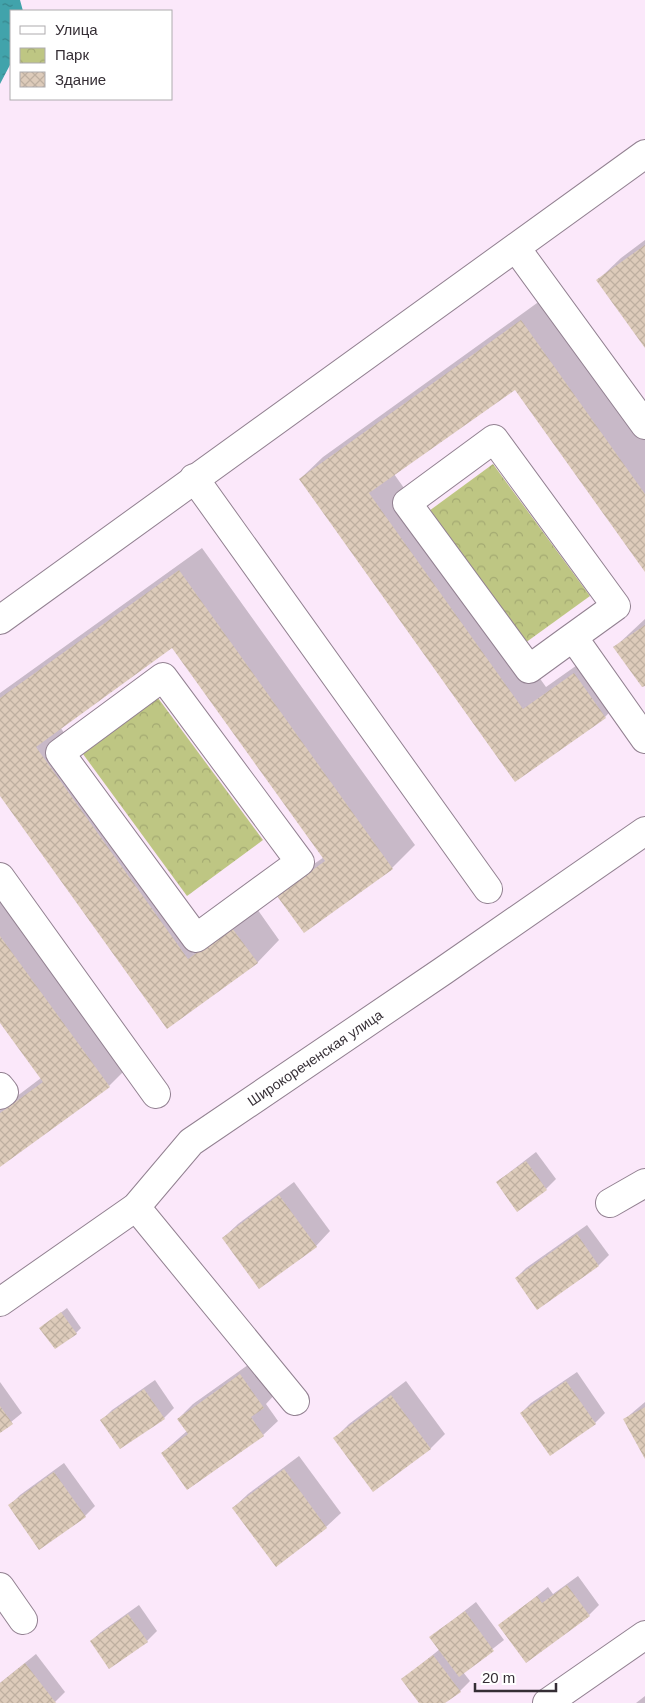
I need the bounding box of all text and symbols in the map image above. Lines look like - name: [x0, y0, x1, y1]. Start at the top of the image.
- legend: [10, 10, 172, 100]
- text: Улица: [55, 21, 98, 38]
- text: Парк: [55, 46, 89, 63]
- text: Здание: [55, 71, 106, 88]
- street label: Широкореченская улица: [245, 1006, 386, 1109]
- scale bar: [475, 1660, 556, 1692]
- text: 20 m: [482, 1669, 515, 1686]

